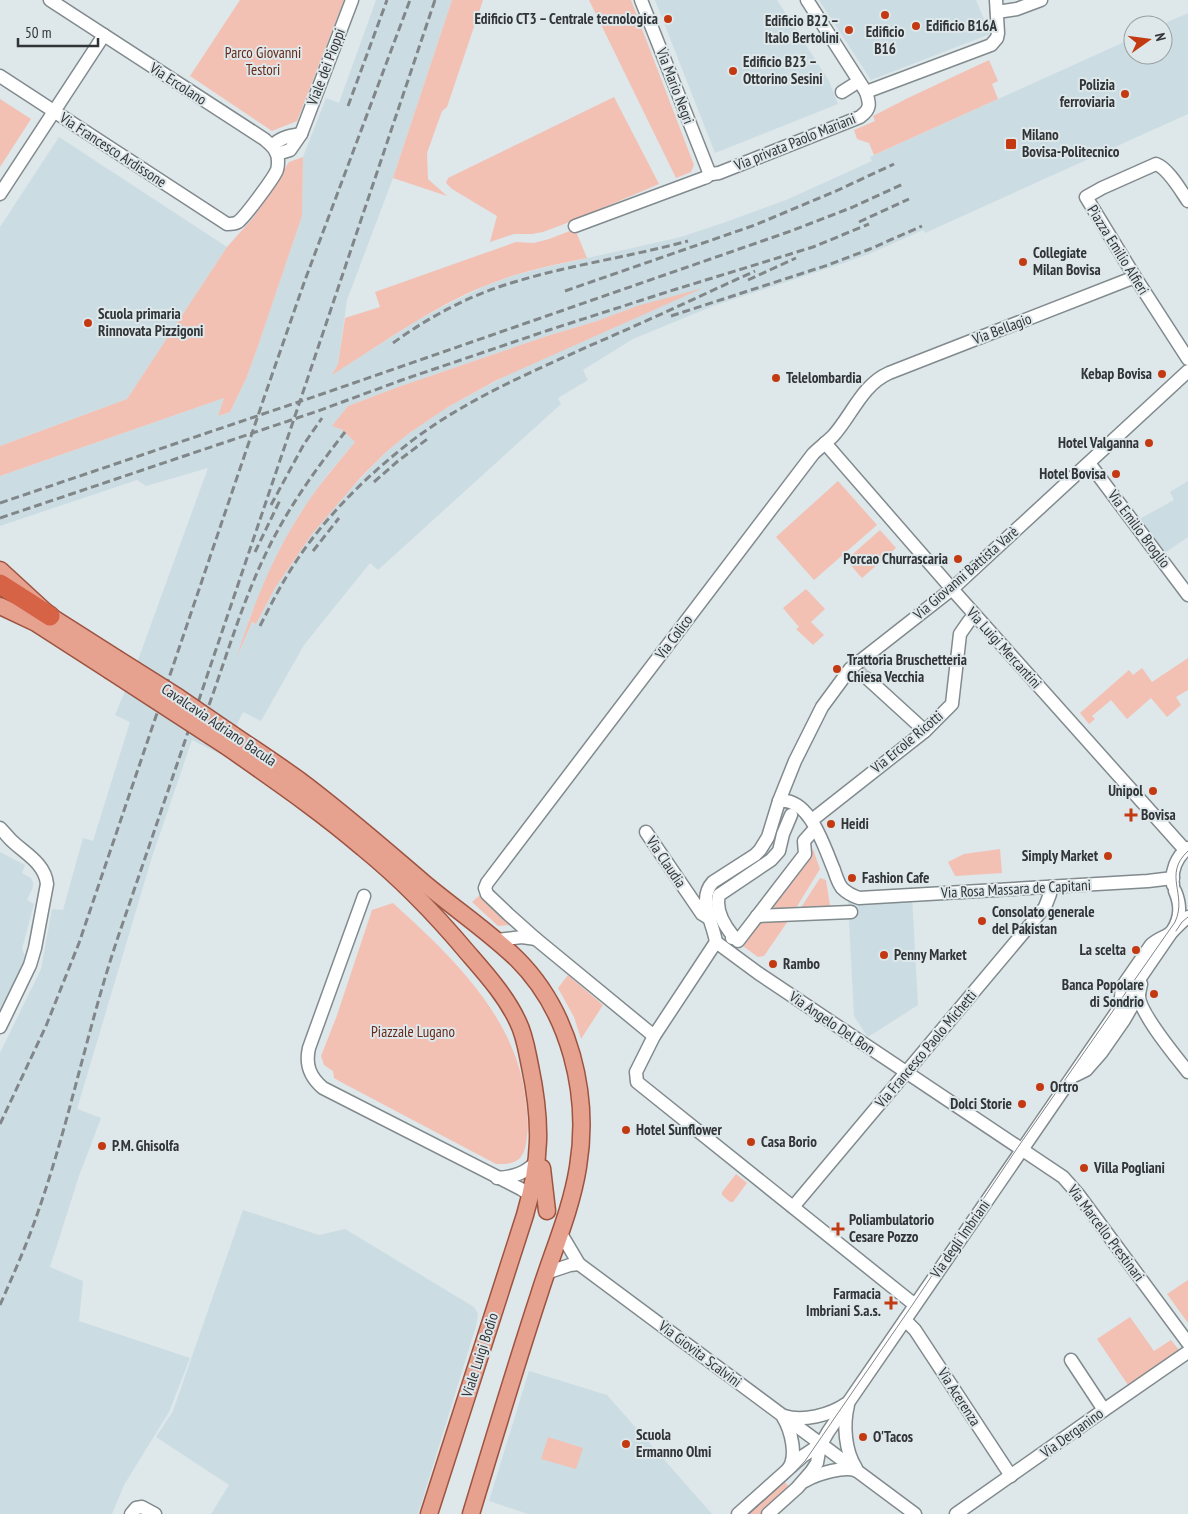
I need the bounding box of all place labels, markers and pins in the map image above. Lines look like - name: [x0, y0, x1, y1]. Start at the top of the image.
- place label: Edificio CT3 – Centrale tecnologica: [474, 9, 658, 28]
- marker: Edificio B16: [879, 9, 891, 21]
- place label: Edificio B22 – Italo Bertolini: [765, 11, 839, 47]
- marker: Edificio CT3 – Centrale tecnologica: [662, 13, 674, 25]
- place label: Edificio B16A: [926, 16, 997, 35]
- marker: Edificio B16A: [910, 20, 922, 32]
- place label: Edificio B16: [866, 22, 905, 58]
- marker: Edificio B22 – Italo Bertolini: [843, 24, 855, 36]
- place label: Edificio B23 – Ottorino Sesini: [743, 52, 823, 88]
- marker: Edificio B23 – Ottorino Sesini: [727, 65, 739, 77]
- place label: Polizia ferroviaria: [1060, 75, 1115, 111]
- marker: Polizia ferroviaria: [1119, 88, 1131, 100]
- place label: Milano Bovisa-Politecnico: [1022, 125, 1120, 161]
- marker: Milano Bovisa-Politecnico: [1004, 137, 1018, 151]
- place label: Collegiate Milan Bovisa: [1033, 243, 1101, 279]
- marker: Collegiate Milan Bovisa: [1017, 256, 1029, 268]
- place label: Scuola primaria Rinnovata Pizzigoni: [98, 304, 204, 340]
- marker: Scuola primaria Rinnovata Pizzigoni: [82, 317, 94, 329]
- place label: Kebap Bovisa: [1081, 364, 1152, 383]
- place label: Telelombardia: [786, 368, 862, 387]
- marker: Kebap Bovisa: [1156, 368, 1168, 380]
- marker: Telelombardia: [770, 372, 782, 384]
- place label: Hotel Valganna: [1058, 433, 1139, 452]
- marker: Hotel Valganna: [1143, 437, 1155, 449]
- place label: Hotel Bovisa: [1039, 464, 1106, 483]
- marker: Hotel Bovisa: [1110, 468, 1122, 480]
- place label: Porcao Churrascaria: [843, 549, 948, 568]
- marker: Porcao Churrascaria: [952, 553, 964, 565]
- place label: Trattoria Bruschetteria Chiesa Vecchia: [847, 650, 967, 686]
- marker: Trattoria Bruschetteria Chiesa Vecchia: [831, 663, 843, 675]
- place label: Unipol: [1108, 781, 1143, 800]
- marker: Unipol: [1147, 785, 1159, 797]
- place label: Bovisa: [1141, 805, 1176, 824]
- marker: Bovisa: [1125, 809, 1137, 821]
- place label: Heidi: [841, 814, 869, 833]
- marker: Heidi: [825, 818, 837, 830]
- place label: Simply Market: [1022, 846, 1099, 865]
- marker: Simply Market: [1102, 850, 1114, 862]
- place label: Fashion Cafe: [862, 868, 930, 887]
- marker: Fashion Cafe: [846, 872, 858, 884]
- place label: Consolato generale del Pakistan: [992, 902, 1095, 938]
- marker: Consolato generale del Pakistan: [976, 915, 988, 927]
- place label: La scelta: [1079, 940, 1126, 959]
- marker: La scelta: [1130, 944, 1142, 956]
- place label: Penny Market: [894, 945, 967, 964]
- marker: Penny Market: [878, 949, 890, 961]
- place label: Rambo: [783, 954, 820, 973]
- marker: Rambo: [767, 958, 779, 970]
- place label: Banca Popolare di Sondrio: [1062, 975, 1144, 1011]
- marker: Banca Popolare di Sondrio: [1148, 988, 1160, 1000]
- place label: Ortro: [1050, 1077, 1079, 1096]
- marker: Ortro: [1034, 1081, 1046, 1093]
- place label: Dolci Storie: [950, 1094, 1012, 1113]
- marker: Dolci Storie: [1016, 1098, 1028, 1110]
- place label: Hotel Sunflower: [636, 1120, 722, 1139]
- marker: Hotel Sunflower: [620, 1124, 632, 1136]
- place label: Casa Borio: [761, 1132, 817, 1151]
- place label: P.M. Ghisolfa: [112, 1136, 179, 1155]
- marker: Casa Borio: [745, 1136, 757, 1148]
- marker: P.M. Ghisolfa: [96, 1140, 108, 1152]
- place label: Villa Pogliani: [1093, 1158, 1165, 1177]
- marker: Villa Pogliani: [1078, 1162, 1090, 1174]
- place label: Poliambulatorio Cesare Pozzo: [849, 1210, 935, 1246]
- marker: Poliambulatorio Cesare Pozzo: [831, 1222, 845, 1236]
- place label: Farmacia Imbriani S.a.s.: [806, 1284, 881, 1320]
- marker: Farmacia Imbriani S.a.s.: [885, 1297, 897, 1309]
- place label: Scuola Ermanno Olmi: [636, 1425, 711, 1461]
- place label: O'Tacos: [873, 1427, 913, 1446]
- marker: O'Tacos: [857, 1431, 869, 1443]
- marker: Scuola Ermanno Olmi: [620, 1438, 632, 1450]

